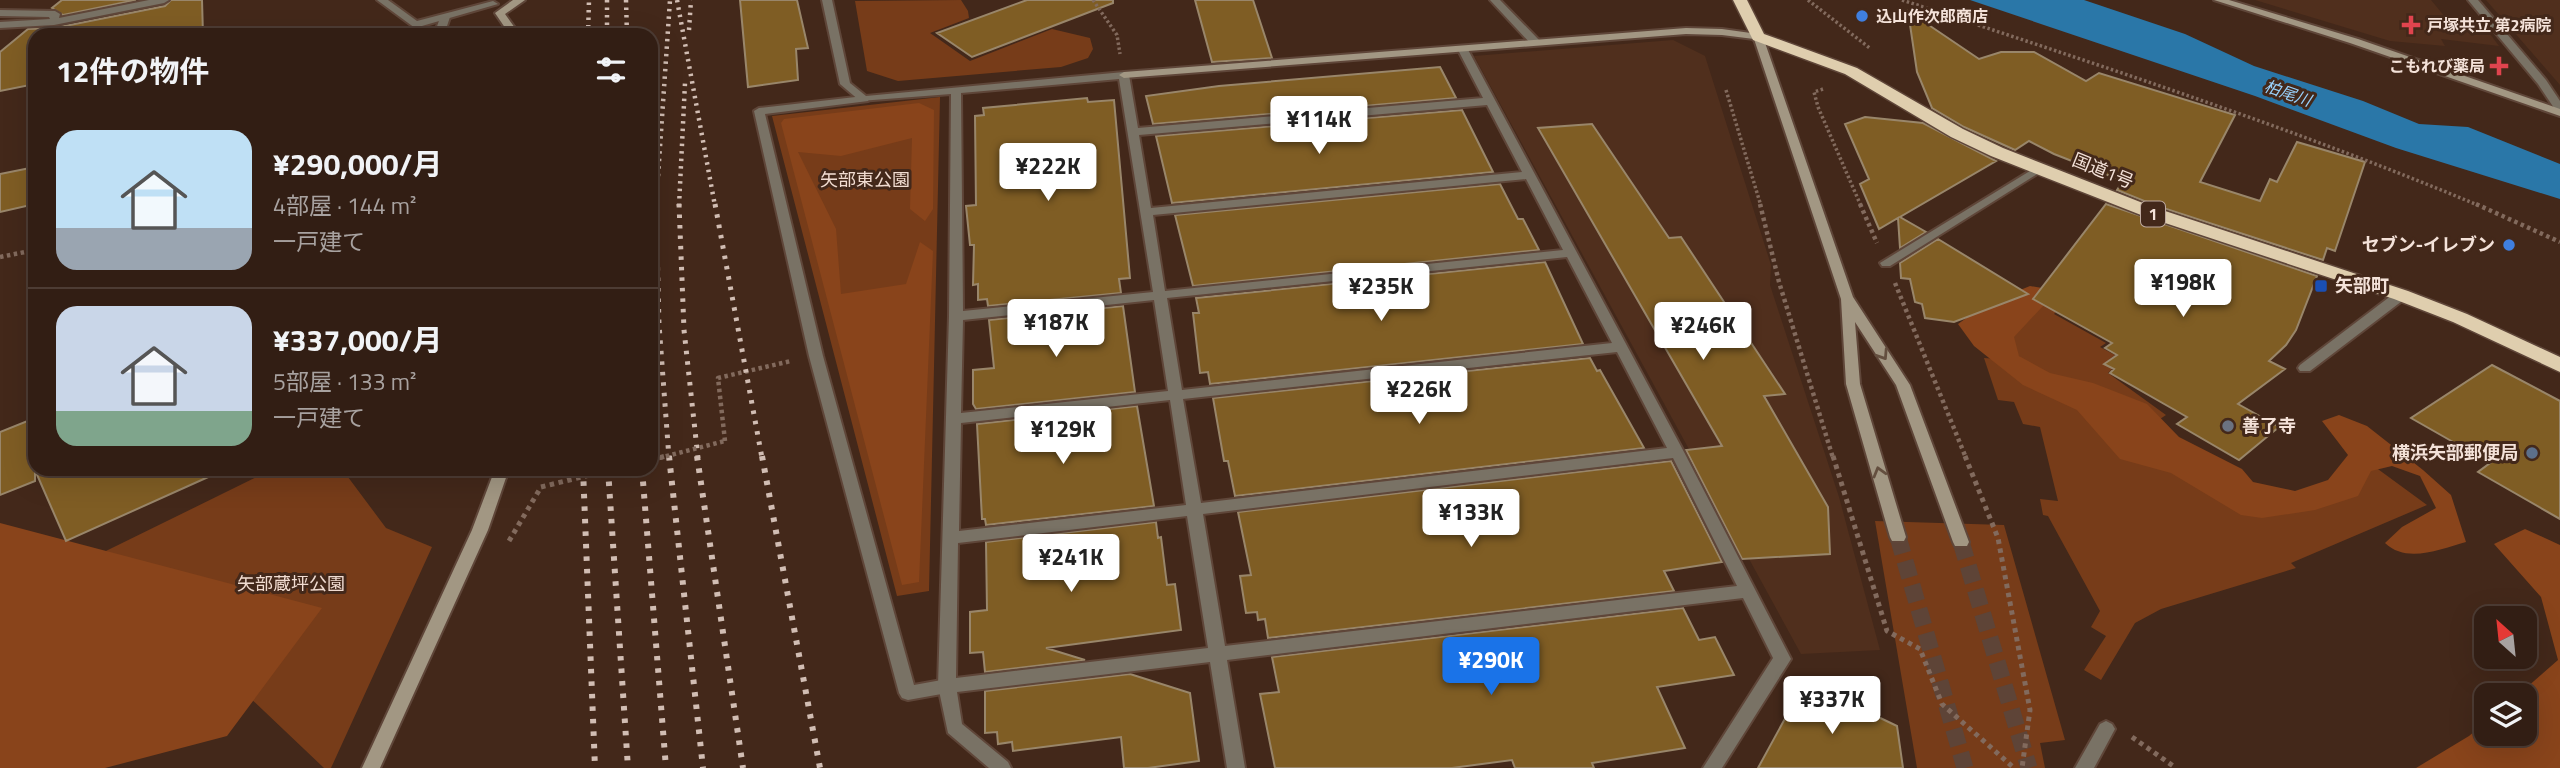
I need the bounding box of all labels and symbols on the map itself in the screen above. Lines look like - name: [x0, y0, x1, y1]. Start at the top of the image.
- place label: 込山作次郎商店: [1876, 4, 1988, 28]
- marker: 込山作次郎商店: [1854, 8, 1870, 24]
- place label: 戸塚共立 第2病院: [2427, 13, 2551, 37]
- marker: 戸塚共立 第2病院: [2401, 15, 2421, 35]
- place label: こもれび薬局: [2389, 54, 2485, 78]
- marker: こもれび薬局: [2491, 58, 2507, 74]
- water label: 柏尾川: [2261, 74, 2316, 113]
- pin: ¥114K: [1270, 96, 1368, 156]
- pin: ¥222K: [999, 144, 1097, 203]
- street label: 国道1号: [2068, 146, 2138, 195]
- park label: 矢部東公園: [820, 166, 910, 193]
- road number: 1: [2141, 202, 2165, 227]
- place label: セブン-イレブン: [2362, 231, 2495, 258]
- marker: セブン-イレブン: [2501, 237, 2517, 253]
- pin: ¥198K: [2134, 260, 2232, 319]
- pin: ¥235K: [1332, 264, 1430, 323]
- place label: 矢部町: [2335, 272, 2389, 299]
- marker: 矢部町: [2313, 278, 2329, 294]
- pin: ¥187K: [1007, 300, 1105, 359]
- pin: ¥246K: [1654, 302, 1752, 362]
- one-way arrow: [1875, 347, 1888, 360]
- pin: ¥226K: [1370, 366, 1468, 426]
- pin: ¥129K: [1014, 406, 1112, 466]
- place label: 善了寺: [2242, 412, 2296, 439]
- marker: 善了寺: [2220, 418, 2236, 434]
- place label: 横浜矢部郵便局: [2392, 439, 2518, 466]
- marker: 横浜矢部郵便局: [2524, 445, 2540, 461]
- one-way arrow: [1873, 466, 1888, 478]
- pin: ¥133K: [1422, 490, 1520, 549]
- pin: ¥241K: [1022, 534, 1120, 594]
- park label: 矢部蔵坪公園: [237, 570, 345, 597]
- north arrow: [2474, 606, 2538, 668]
- pin: ¥290K: [1442, 638, 1540, 697]
- pin: ¥337K: [1783, 676, 1881, 736]

